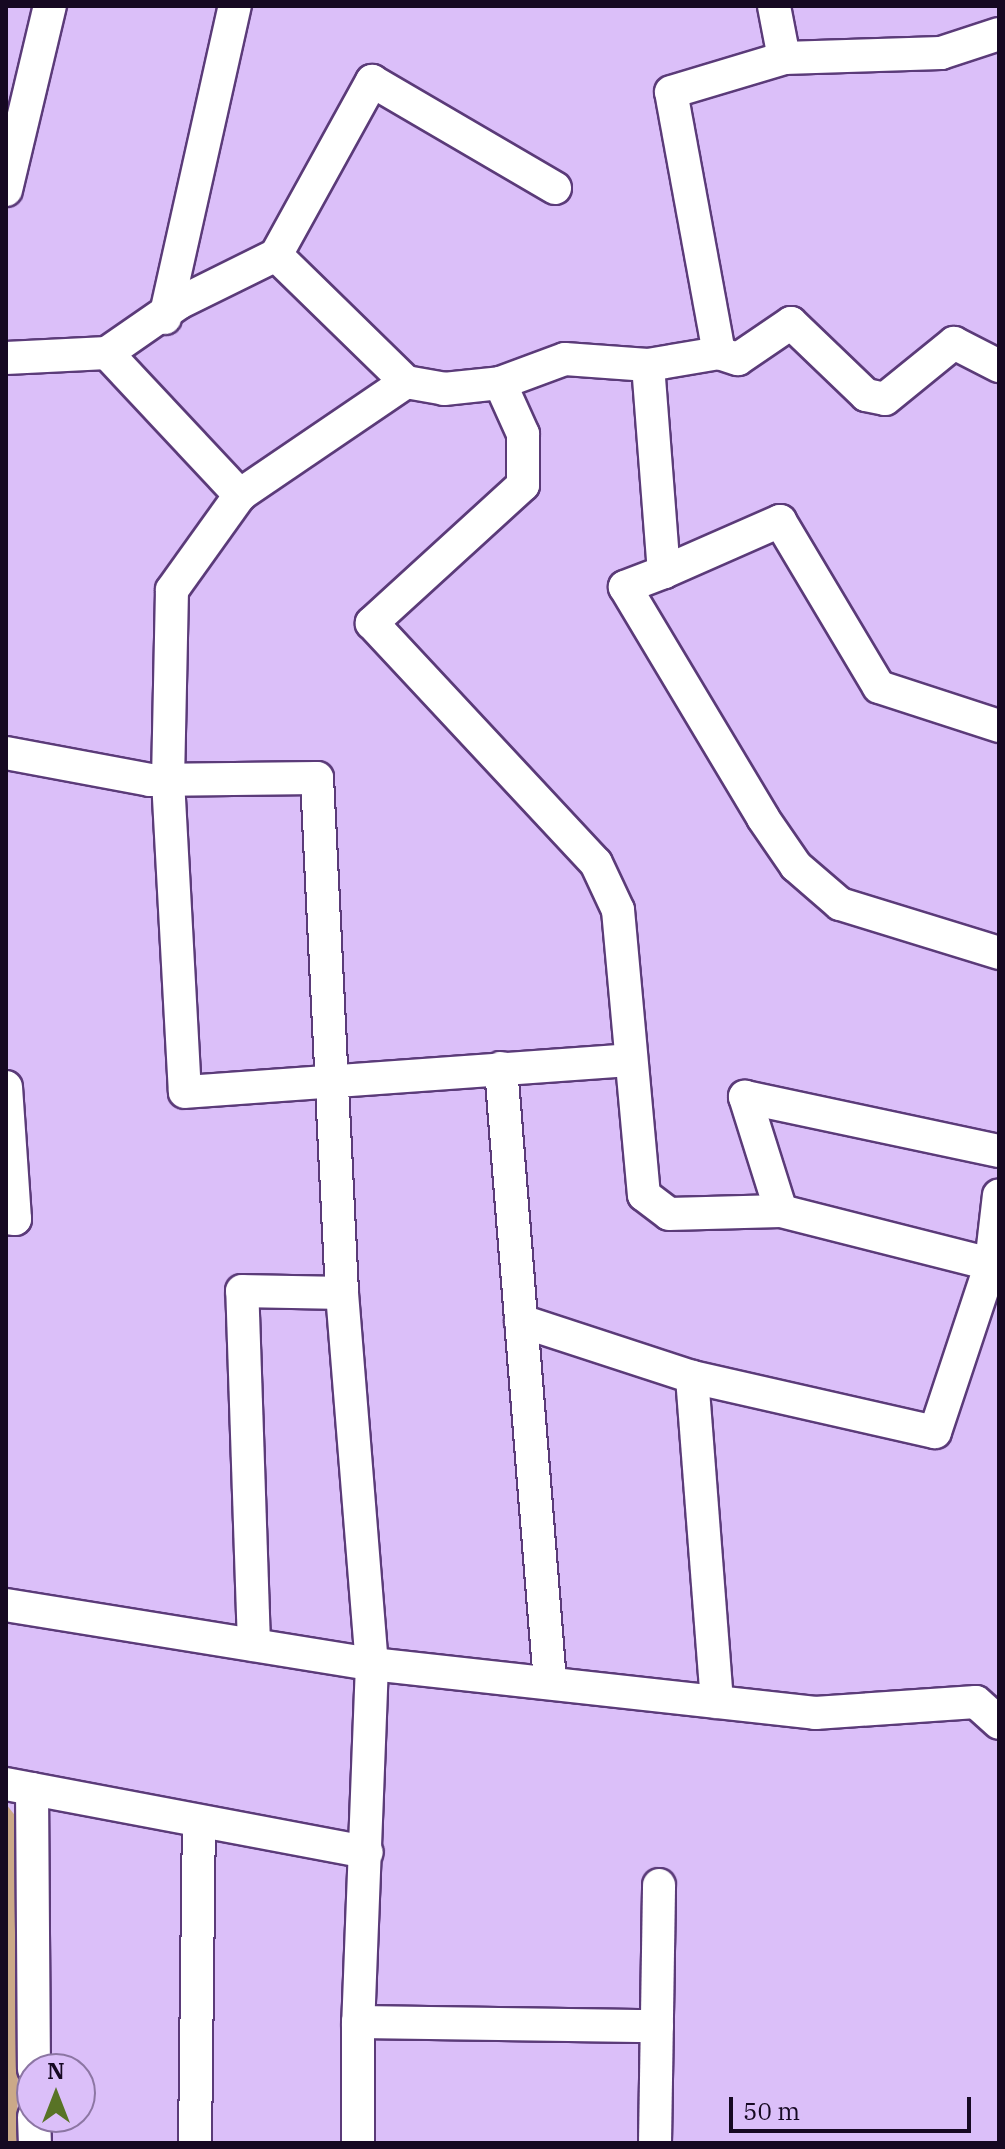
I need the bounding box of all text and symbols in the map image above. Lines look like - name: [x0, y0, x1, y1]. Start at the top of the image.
- north arrow: [16, 2053, 96, 2133]
- text: N: [47, 2056, 65, 2085]
- scale bar: [733, 2081, 975, 2131]
- text: 50 m: [743, 2095, 800, 2127]

